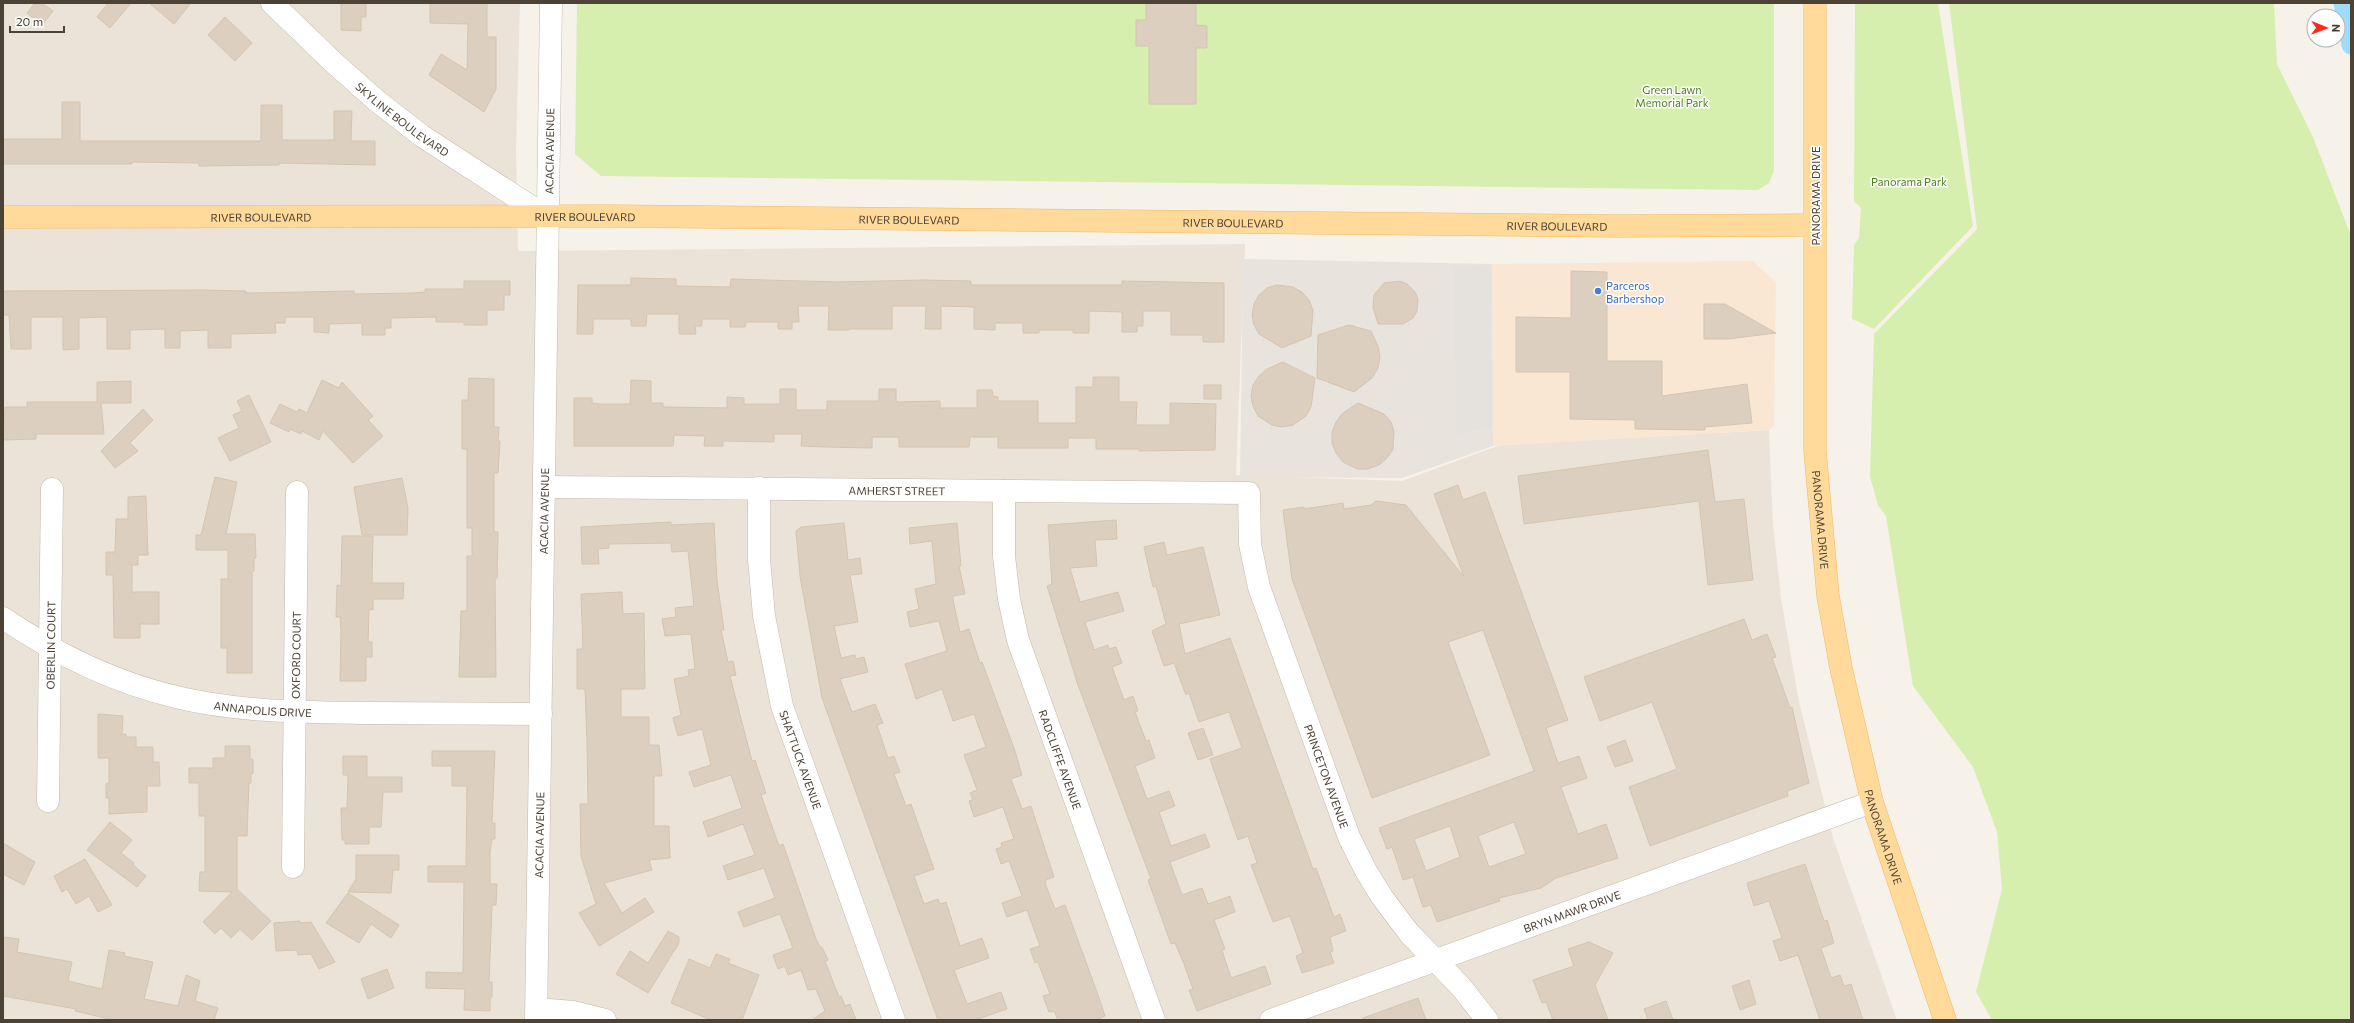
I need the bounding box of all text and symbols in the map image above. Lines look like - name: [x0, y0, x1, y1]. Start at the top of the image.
- scale bar: [10, 8, 64, 34]
- north arrow: [2306, 8, 2346, 48]
- text: 20 m: [16, 14, 43, 28]
- text: N: [2330, 24, 2343, 32]
- street label: SKYLINE BOULEVARD: [353, 79, 452, 159]
- park label: Green Lawn Memorial Park: [1635, 83, 1709, 109]
- street label: ACACIA AVENUE: [542, 108, 556, 194]
- street label: PANORAMA DRIVE: [1809, 146, 1822, 246]
- park label: Panorama Park: [1871, 175, 1947, 188]
- street label: RIVER BOULEVARD: [535, 209, 635, 223]
- street label: RIVER BOULEVARD: [211, 210, 311, 223]
- street label: RIVER BOULEVARD: [858, 212, 959, 226]
- street label: RIVER BOULEVARD: [1182, 215, 1283, 229]
- street label: RIVER BOULEVARD: [1506, 218, 1607, 232]
- place label: Parceros Barbershop: [1606, 279, 1664, 305]
- marker: Parceros Barbershop: [1593, 286, 1603, 296]
- street label: ACACIA AVENUE: [536, 468, 551, 554]
- street label: PANORAMA DRIVE: [1810, 470, 1832, 570]
- street label: AMHERST STREET: [849, 483, 945, 497]
- street label: OBERLIN COURT: [43, 601, 57, 689]
- street label: OXFORD COURT: [288, 611, 302, 699]
- street label: ANNAPOLIS DRIVE: [213, 698, 312, 719]
- street label: SHATTUCK AVENUE: [778, 708, 825, 811]
- street label: RADCLIFFE AVENUE: [1037, 708, 1085, 811]
- street label: PRINCETON AVENUE: [1302, 722, 1352, 830]
- street label: PANORAMA DRIVE: [1863, 788, 1906, 886]
- street label: ACACIA AVENUE: [532, 792, 546, 878]
- street label: BRYN MAWR DRIVE: [1521, 887, 1622, 934]

